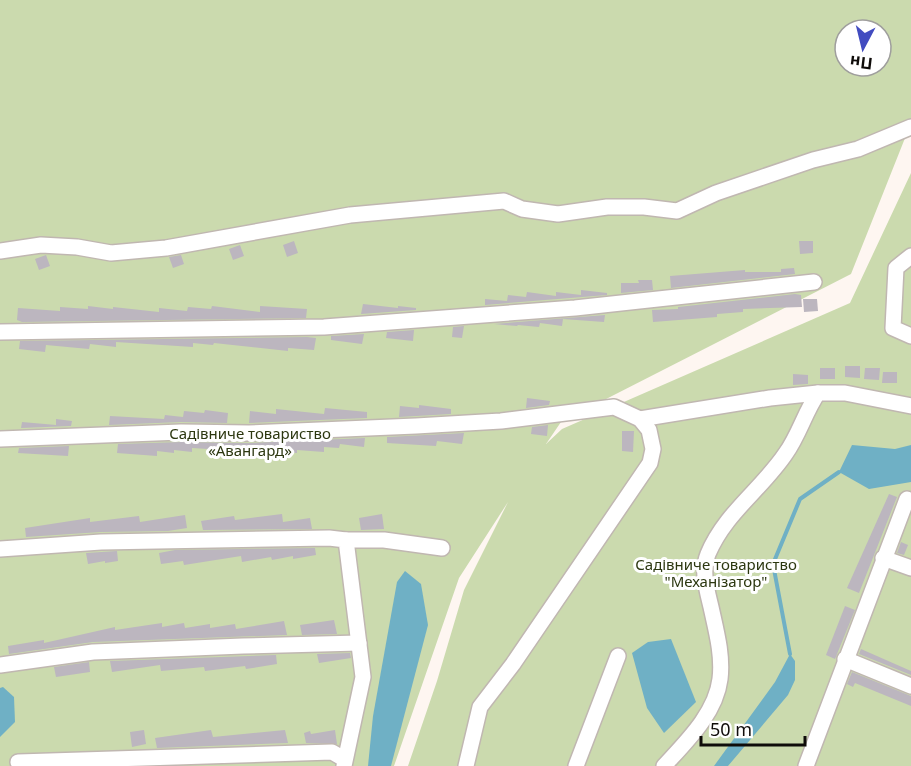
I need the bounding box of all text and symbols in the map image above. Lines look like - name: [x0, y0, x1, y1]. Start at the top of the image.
- north arrow: [833, 18, 893, 78]
- text: Пн: [849, 51, 874, 75]
- park label: Садівниче товариство «Авангард»: [169, 423, 331, 460]
- park label: Садівниче товариство "Механізатор": [635, 554, 797, 591]
- scale bar: [701, 709, 804, 747]
- text: 50 m: [710, 717, 752, 741]

